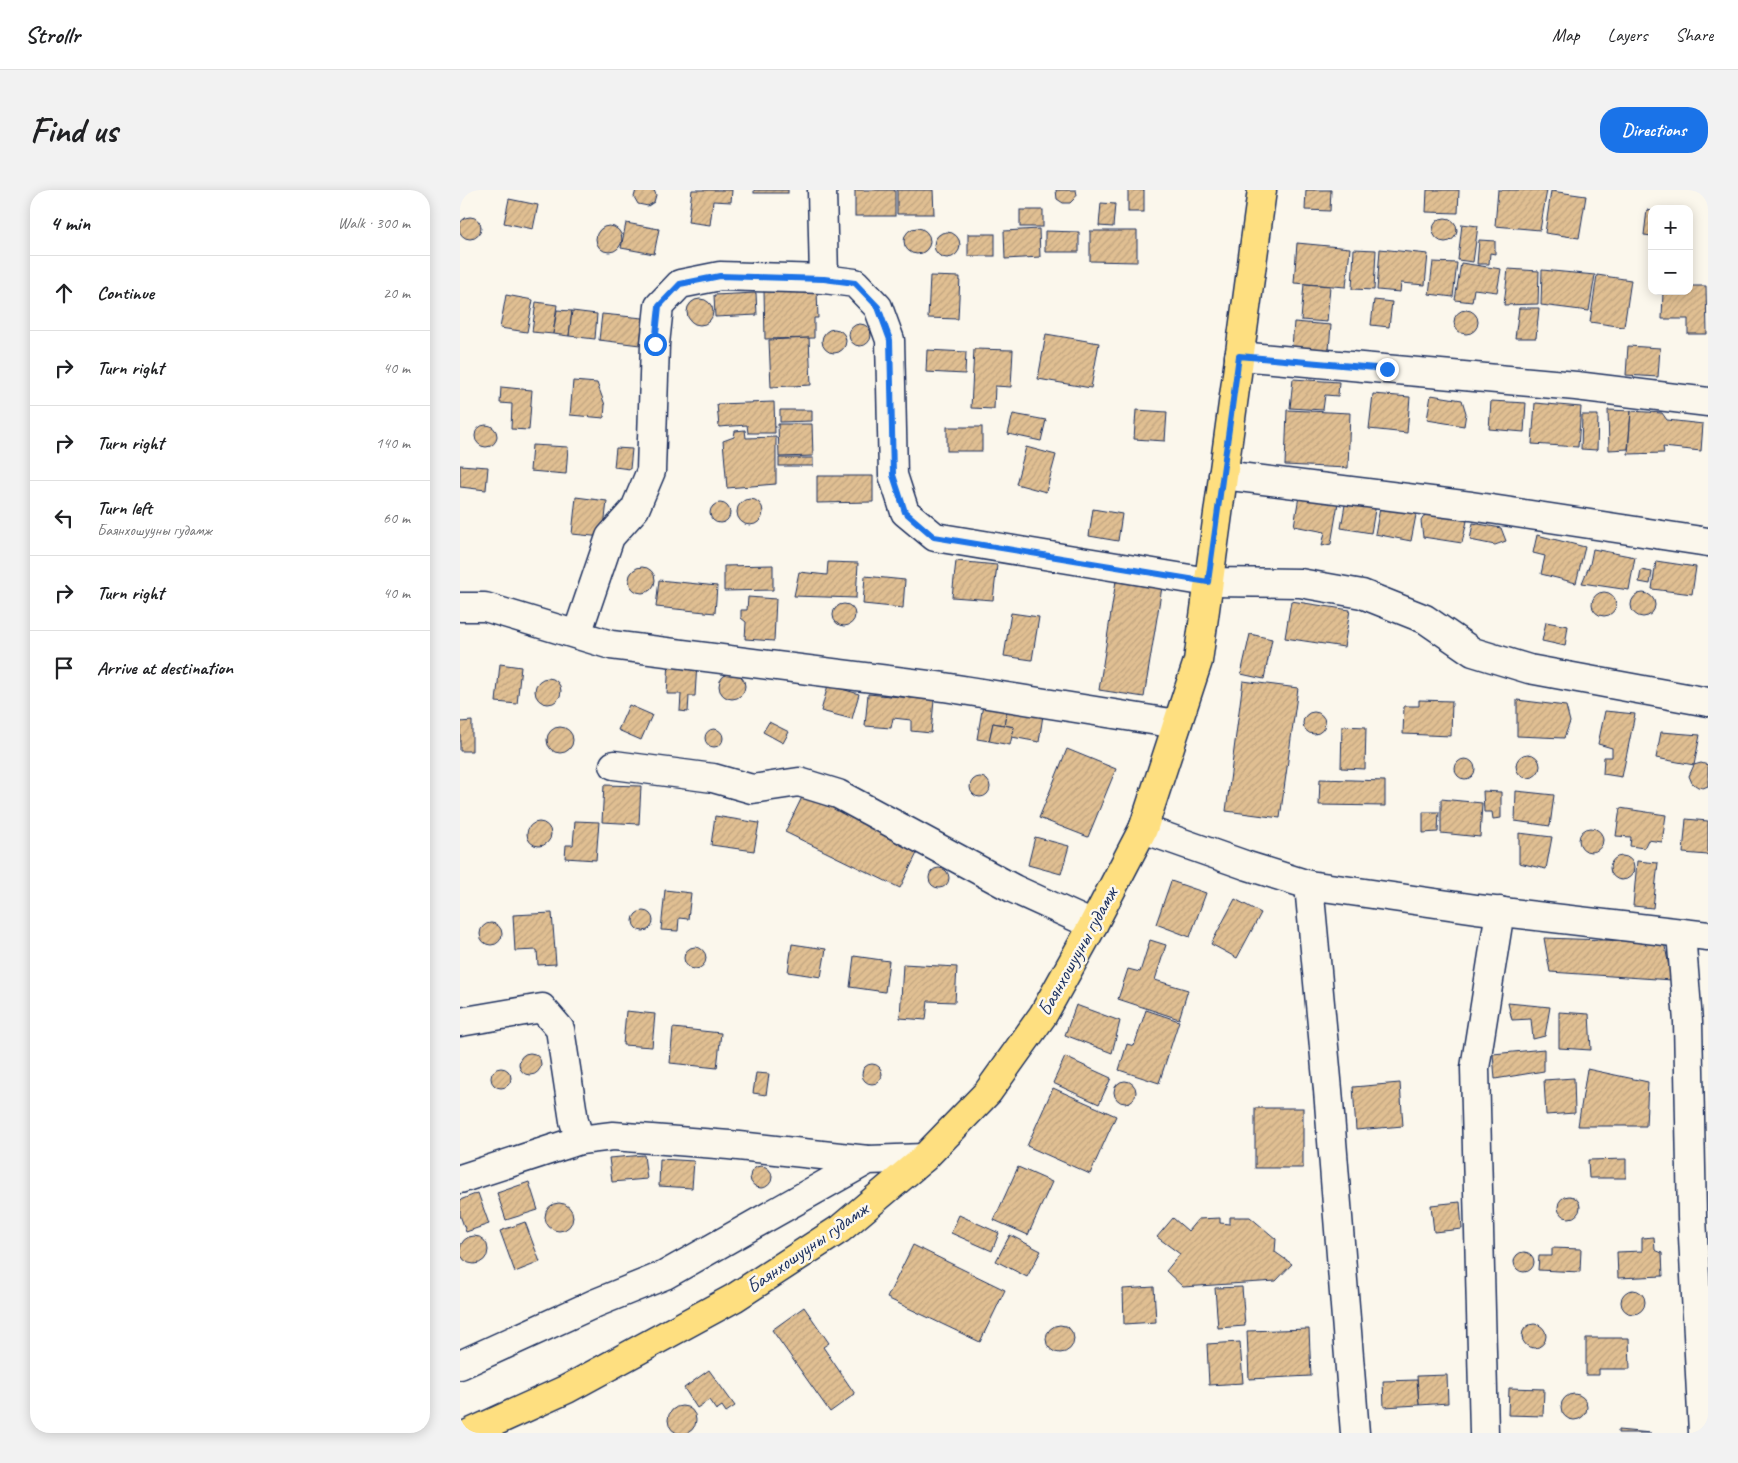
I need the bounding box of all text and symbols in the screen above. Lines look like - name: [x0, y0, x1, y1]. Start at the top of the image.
- text: Strollr: [25, 20, 80, 50]
- text: Map: [1552, 24, 1580, 46]
- text: Layers: [1608, 24, 1647, 46]
- text: Share: [1675, 24, 1713, 46]
- button: Directions: [1600, 107, 1708, 153]
- text: Find us: [30, 108, 117, 153]
- map controls: [1648, 205, 1693, 295]
- button: +: [1648, 205, 1693, 250]
- text: 4 min: [50, 210, 90, 236]
- text: Walk · 300 m: [338, 213, 410, 233]
- button: −: [1648, 250, 1693, 295]
- icon: ahead: [50, 279, 78, 307]
- text: Continue: [97, 281, 154, 305]
- text: 20 m: [383, 283, 410, 303]
- route start: [644, 333, 667, 356]
- icon: right: [50, 354, 78, 382]
- text: Turn right: [97, 356, 164, 380]
- text: 40 m: [383, 358, 410, 378]
- route end: [1376, 358, 1399, 381]
- icon: right: [50, 429, 78, 457]
- text: Turn right: [97, 431, 164, 455]
- text: 140 m: [376, 433, 410, 453]
- text: Turn left: [97, 496, 152, 520]
- icon: left: [50, 504, 78, 532]
- text: 60 m: [383, 508, 410, 528]
- text: Баянхошууны гудамж: [97, 520, 212, 540]
- icon: right: [50, 579, 78, 607]
- text: Turn right: [97, 581, 164, 605]
- text: 40 m: [383, 583, 410, 603]
- icon: arrive: [50, 654, 78, 682]
- text: Arrive at destination: [97, 656, 233, 680]
- street label: Баянхошууны гудамж: [1032, 880, 1124, 1020]
- street label: Баянхошууны гудамж: [741, 1195, 875, 1299]

